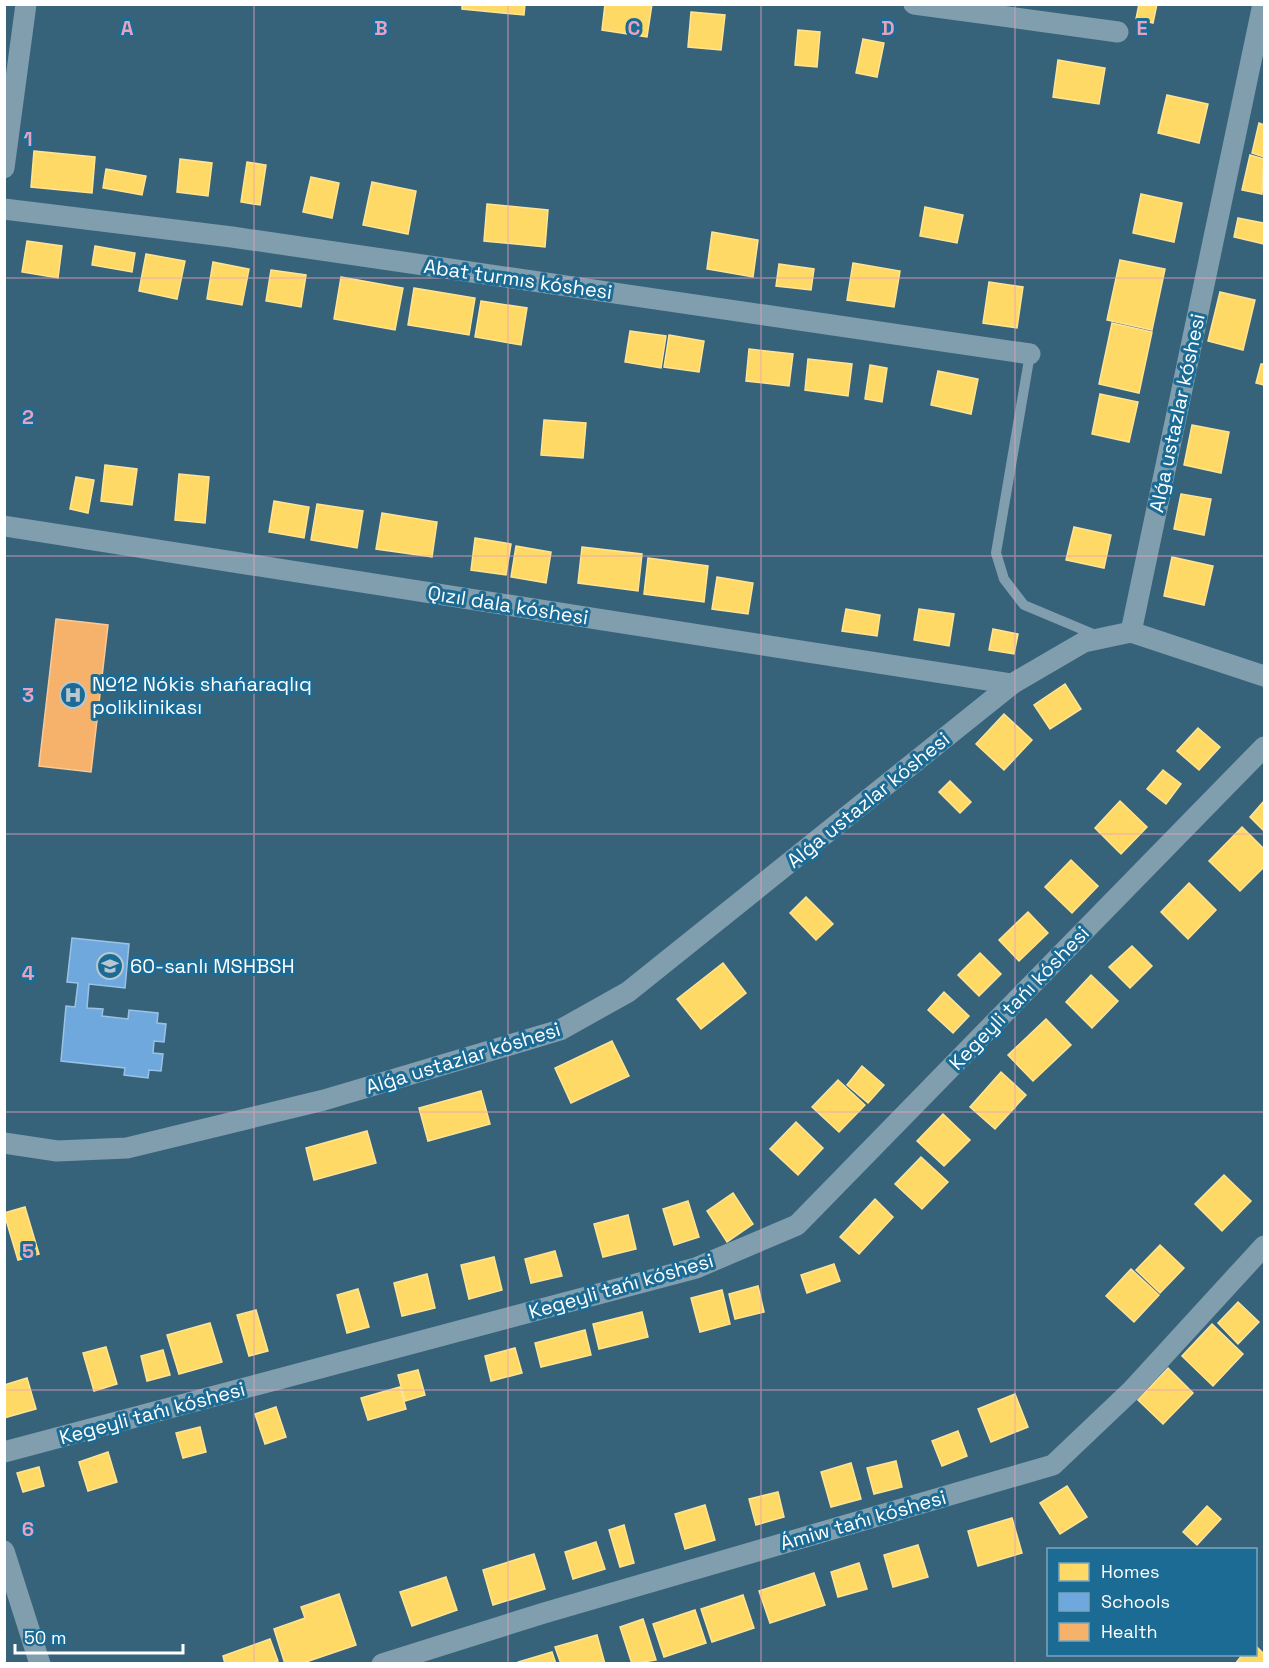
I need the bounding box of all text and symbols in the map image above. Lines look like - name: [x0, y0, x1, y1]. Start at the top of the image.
- text: A: [121, 15, 134, 41]
- text: B: [374, 15, 388, 41]
- text: C: [628, 15, 641, 41]
- text: D: [881, 15, 895, 41]
- text: E: [1136, 15, 1148, 41]
- text: 1: [23, 126, 33, 152]
- street label: Abat turmıs kóshesi: [422, 253, 614, 305]
- street label: Alǵa ustazlar kóshesi: [1143, 311, 1211, 515]
- text: 2: [22, 404, 34, 430]
- street label: Qızıl dala kóshesi: [426, 579, 590, 631]
- place label: №12 Nókis shańaraqlıq poliklinikası: [92, 671, 312, 720]
- hospital icon: №12 Nókis shańaraqlıq poliklinikası: [58, 680, 88, 710]
- text: 3: [22, 682, 34, 708]
- street label: Alǵa ustazlar kóshesi: [781, 726, 955, 874]
- street label: Kegeyli tańı kóshesi: [943, 920, 1095, 1076]
- school or university icon: 60-sanlı MSHBSH: [95, 951, 125, 981]
- place label: 60-sanlı MSHBSH: [130, 953, 295, 979]
- text: 4: [22, 960, 35, 986]
- street label: Alǵa ustazlar kóshesi: [362, 1016, 564, 1100]
- text: 5: [22, 1238, 34, 1264]
- street label: Kegeyli tańı kóshesi: [526, 1247, 716, 1325]
- street label: Kegeyli tańı kóshesi: [56, 1376, 248, 1450]
- street label: Ámiw tańı kóshesi: [777, 1484, 949, 1556]
- text: 6: [22, 1516, 34, 1542]
- legend: [1047, 1548, 1257, 1656]
- text: Homes: [1101, 1560, 1160, 1583]
- text: Schools: [1101, 1590, 1170, 1613]
- scale bar: [15, 1617, 183, 1655]
- text: Health: [1101, 1620, 1158, 1643]
- text: 50 m: [24, 1626, 66, 1649]

